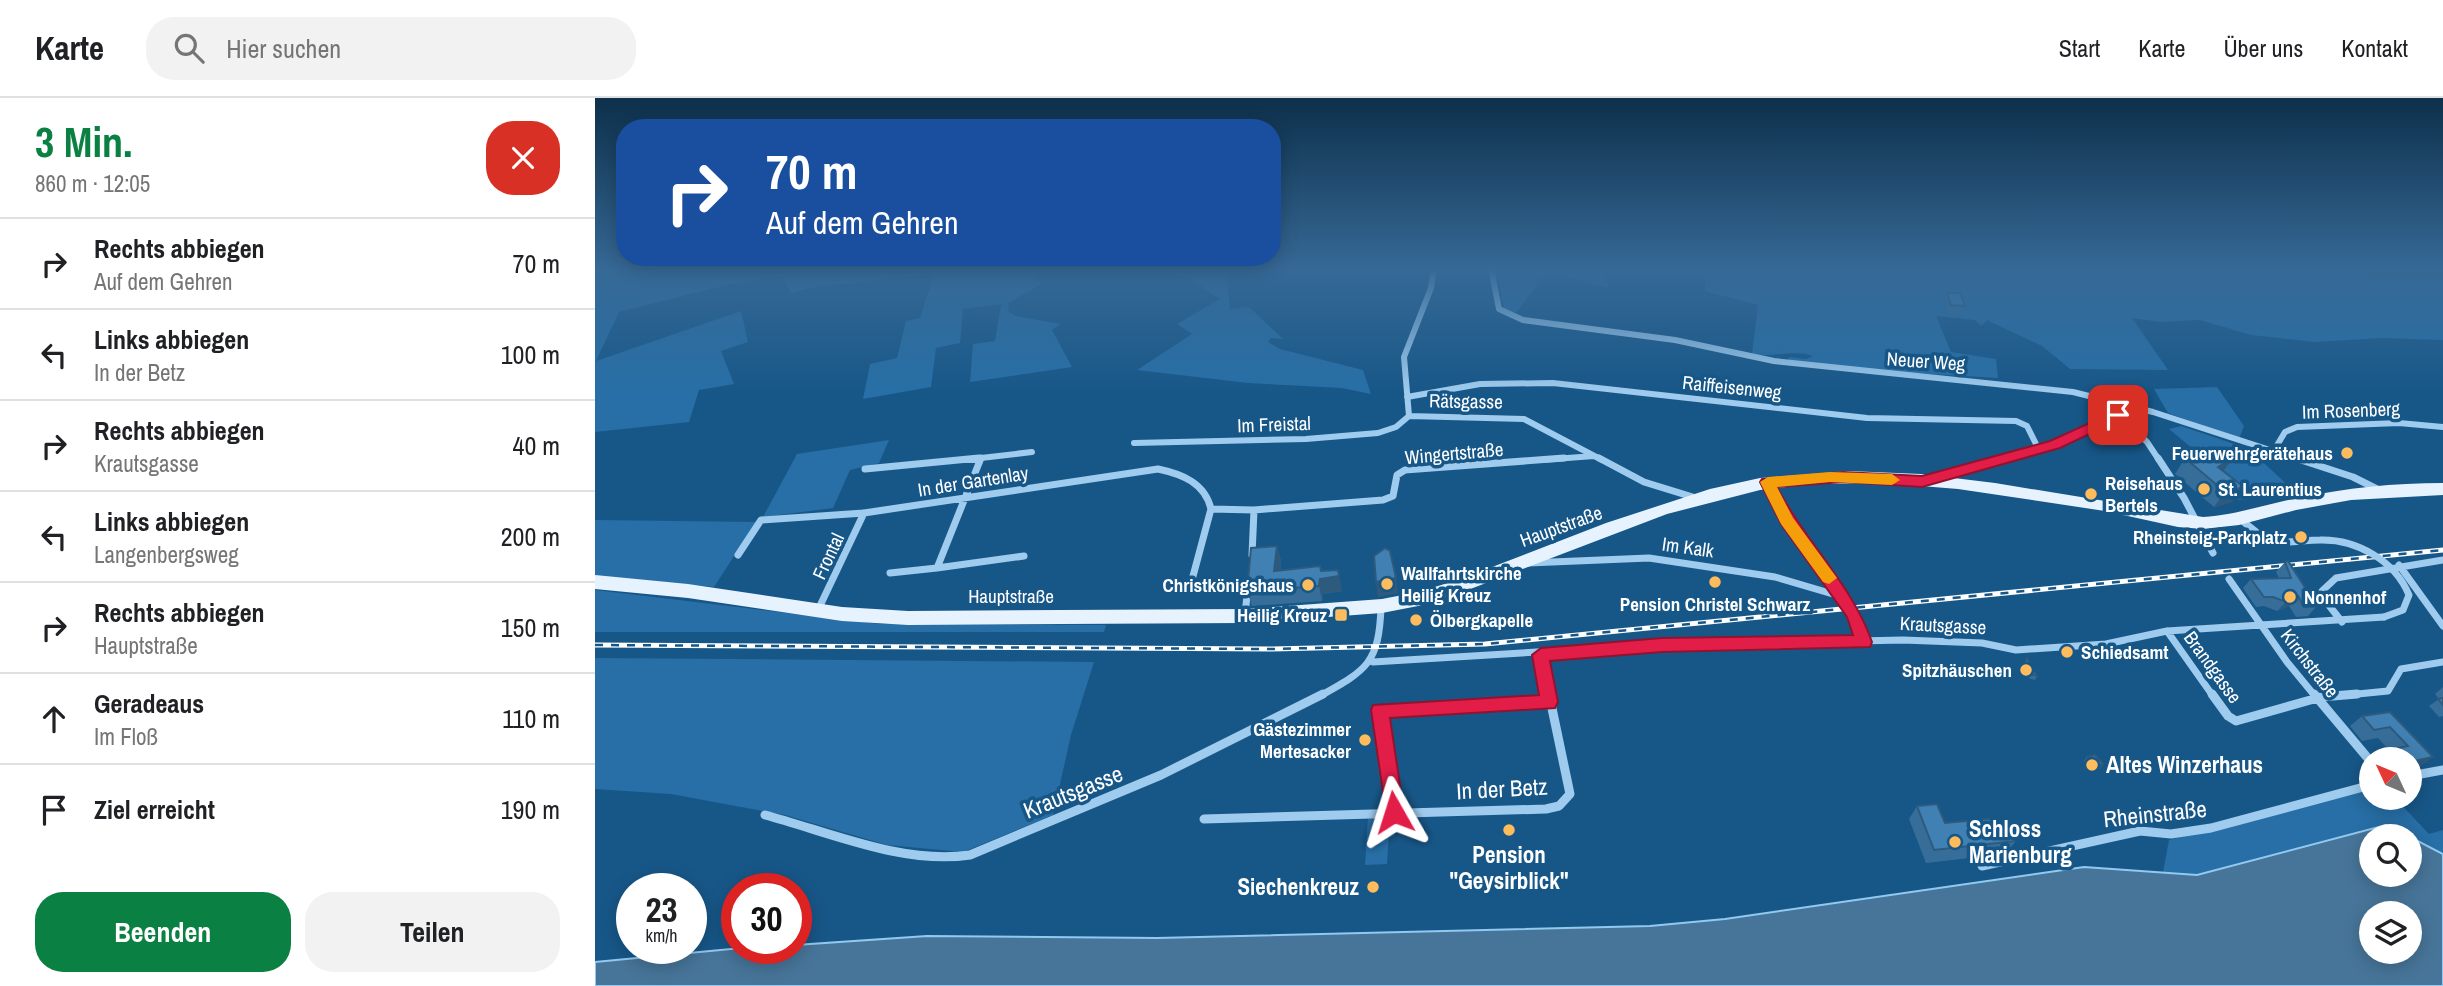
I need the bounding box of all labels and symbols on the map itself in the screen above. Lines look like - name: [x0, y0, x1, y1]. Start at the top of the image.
- street label: Neuer Weg: [1886, 345, 1966, 377]
- street label: Raiffeisenweg: [1681, 369, 1783, 405]
- pin: [2088, 385, 2148, 445]
- street label: Rätsgasse: [1429, 387, 1503, 415]
- street label: Im Rosenberg: [2302, 395, 2401, 425]
- street label: Im Freistal: [1237, 410, 1311, 438]
- street label: Wingertstraße: [1404, 436, 1504, 470]
- place label: Feuerwehrgerätehaus: [2172, 440, 2333, 466]
- marker: Feuerwehrgerätehaus: [2339, 445, 2355, 461]
- street label: In der Gartenlay: [916, 459, 1030, 503]
- place label: Reisehaus Bertels: [2105, 470, 2183, 518]
- place label: St. Laurentius: [2218, 476, 2322, 502]
- marker: St. Laurentius: [2196, 481, 2212, 497]
- marker: Reisehaus Bertels: [2083, 486, 2099, 502]
- street label: Hauptstraße: [1516, 499, 1606, 553]
- place label: Rheinsteig-Parkplatz: [2133, 524, 2287, 550]
- street label: Frontal: [806, 529, 850, 583]
- marker: Rheinsteig-Parkplatz: [2293, 529, 2309, 545]
- street label: Im Kalk: [1660, 531, 1716, 564]
- place label: Wallfahrtskirche Heilig Kreuz: [1401, 560, 1522, 608]
- place label: Christkönigshaus: [1162, 572, 1294, 598]
- marker: Pension Christel Schwarz: [1707, 574, 1723, 590]
- marker: Wallfahrtskirche Heilig Kreuz: [1379, 576, 1395, 592]
- marker: Christkönigshaus: [1300, 577, 1316, 593]
- street label: Hauptstraße: [968, 583, 1054, 609]
- place label: Nonnenhof: [2304, 584, 2387, 610]
- marker: Nonnenhof: [2282, 589, 2298, 605]
- place label: Pension Christel Schwarz: [1620, 591, 1810, 617]
- place label: Heilig Kreuz: [1237, 602, 1327, 628]
- marker: Heilig Kreuz: [1333, 607, 1349, 623]
- place label: Ölbergkapelle: [1430, 607, 1533, 633]
- street label: Krautsgasse: [1899, 610, 1987, 640]
- marker: Ölbergkapelle: [1408, 612, 1424, 628]
- street label: Kirchstraße: [2275, 623, 2345, 703]
- street label: Brandgasse: [2178, 626, 2248, 708]
- place label: Schiedsamt: [2081, 639, 2168, 665]
- marker: Schiedsamt: [2059, 644, 2075, 660]
- place label: Spitzhäuschen: [1902, 657, 2012, 683]
- marker: Spitzhäuschen: [2018, 662, 2034, 678]
- place label: Gästezimmer Mertesacker: [1253, 716, 1351, 764]
- marker: Gästezimmer Mertesacker: [1357, 732, 1373, 748]
- north arrow: [2359, 747, 2422, 810]
- place label: Altes Winzerhaus: [2106, 749, 2263, 780]
- marker: Altes Winzerhaus: [2084, 757, 2100, 773]
- street label: Krautsgasse: [1018, 758, 1127, 826]
- street label: In der Betz: [1456, 771, 1548, 806]
- position arrow: [1357, 775, 1431, 849]
- street label: Rheinstraße: [2102, 793, 2208, 834]
- place label: Schloss Marienburg: [1969, 813, 2072, 870]
- marker: Pension "Geysirblick": [1501, 822, 1517, 838]
- marker: Schloss Marienburg: [1947, 834, 1963, 850]
- place label: Pension "Geysirblick": [1449, 839, 1569, 896]
- place label: Siechenkreuz: [1237, 871, 1360, 902]
- speed limit sign: 30: [721, 873, 812, 964]
- marker: Siechenkreuz: [1365, 879, 1381, 895]

